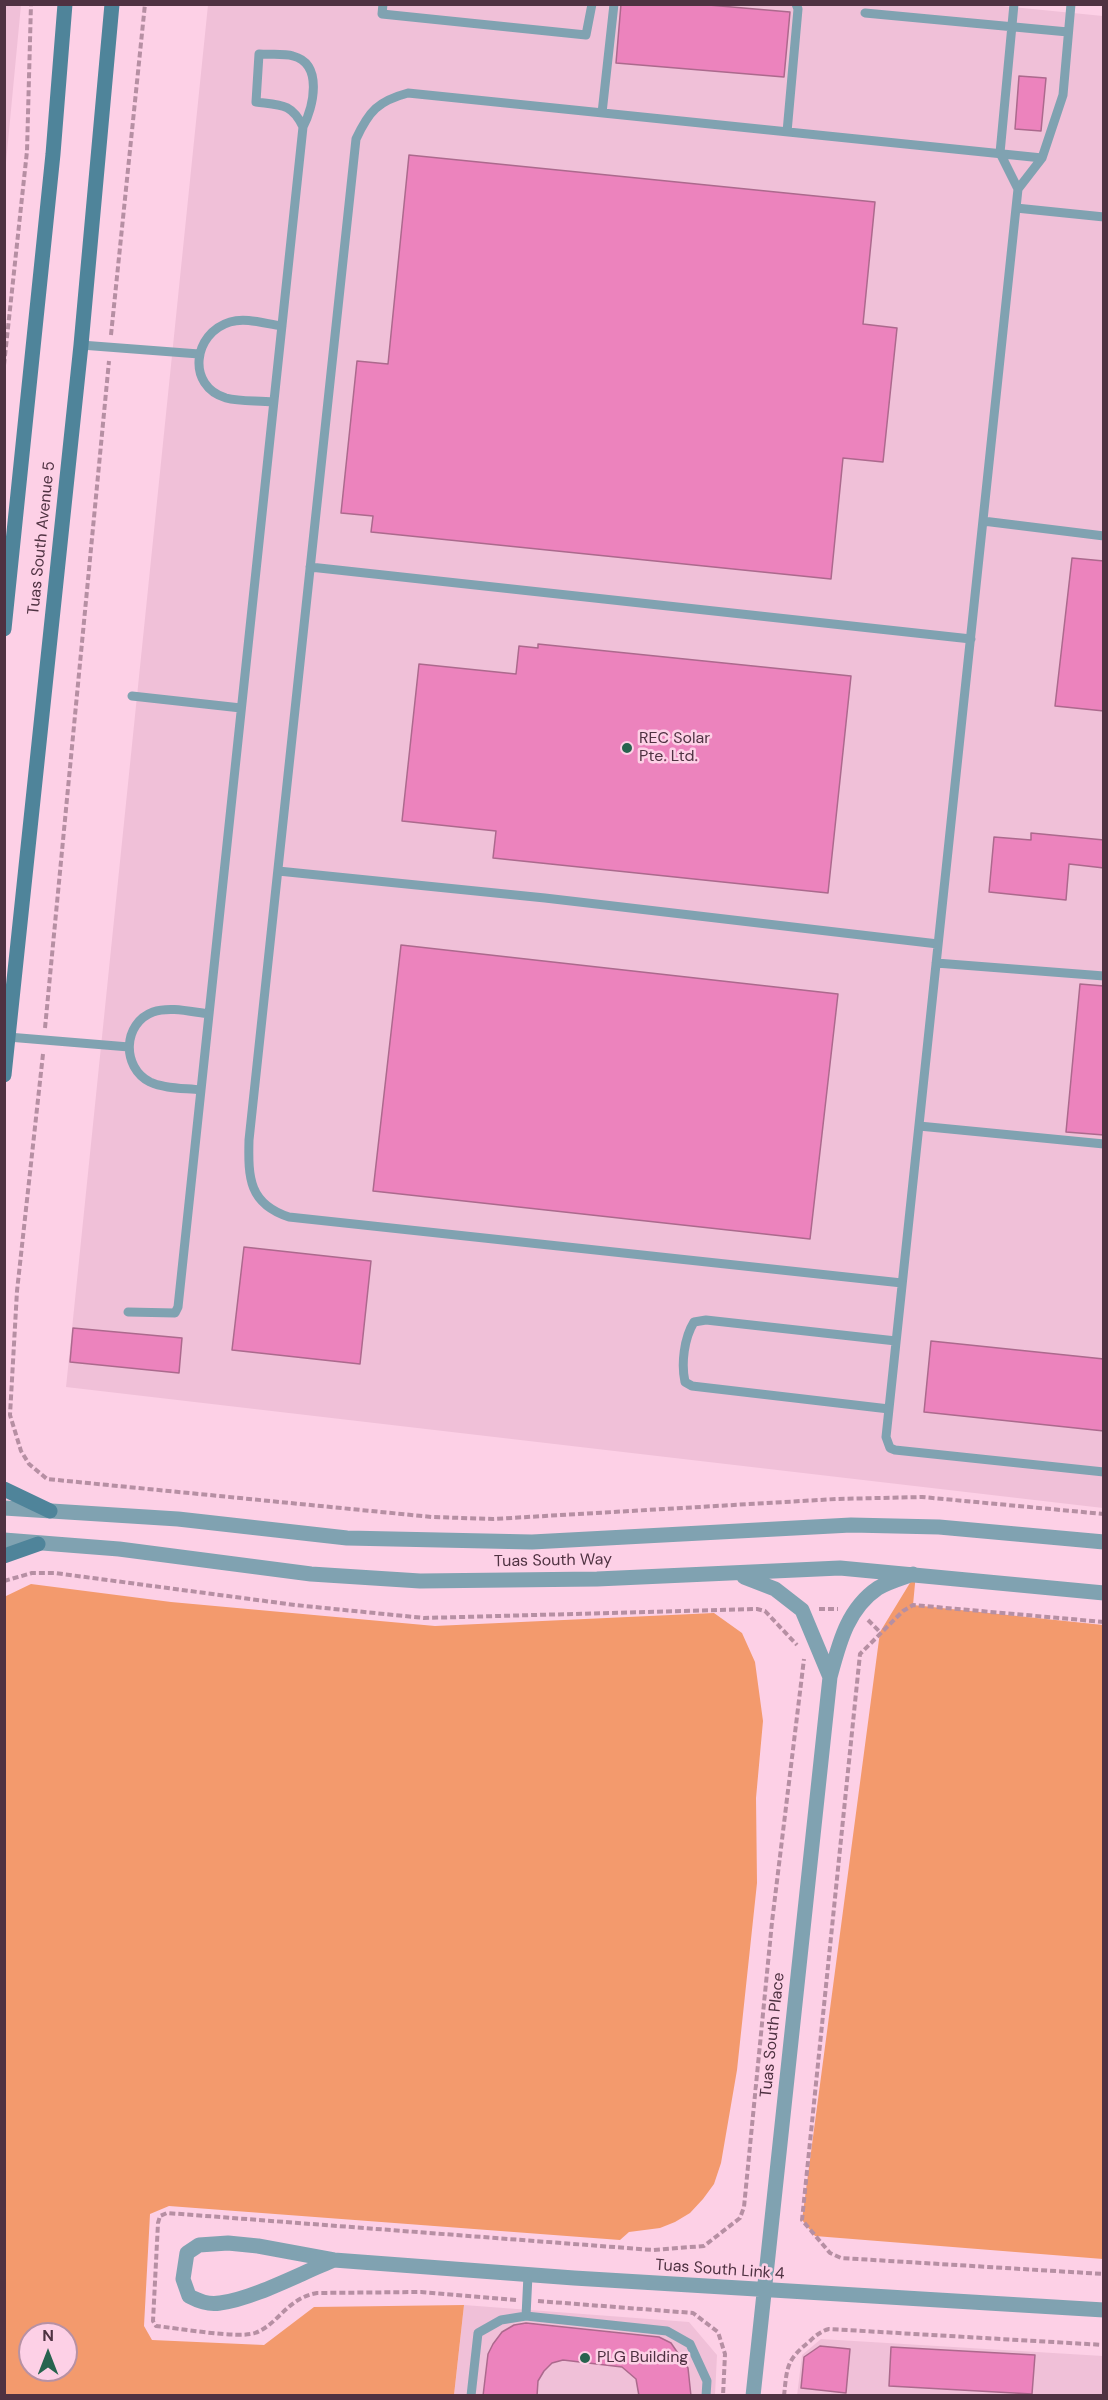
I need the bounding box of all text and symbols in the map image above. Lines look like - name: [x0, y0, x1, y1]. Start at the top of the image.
- street label: Tuas South Avenue 5: [24, 460, 60, 616]
- place label: REC Solar Pte. Ltd.: [639, 729, 710, 767]
- marker: REC Solar Pte. Ltd.: [620, 741, 634, 755]
- street label: Tuas South Way: [494, 1550, 612, 1572]
- street label: Tuas South Place: [757, 1971, 789, 2099]
- street label: Tuas South Link 4: [655, 2256, 785, 2284]
- north arrow: [18, 2322, 78, 2382]
- text: N: [42, 2325, 54, 2346]
- place label: PLG Building: [597, 2348, 688, 2368]
- marker: PLG Building: [578, 2351, 592, 2365]

